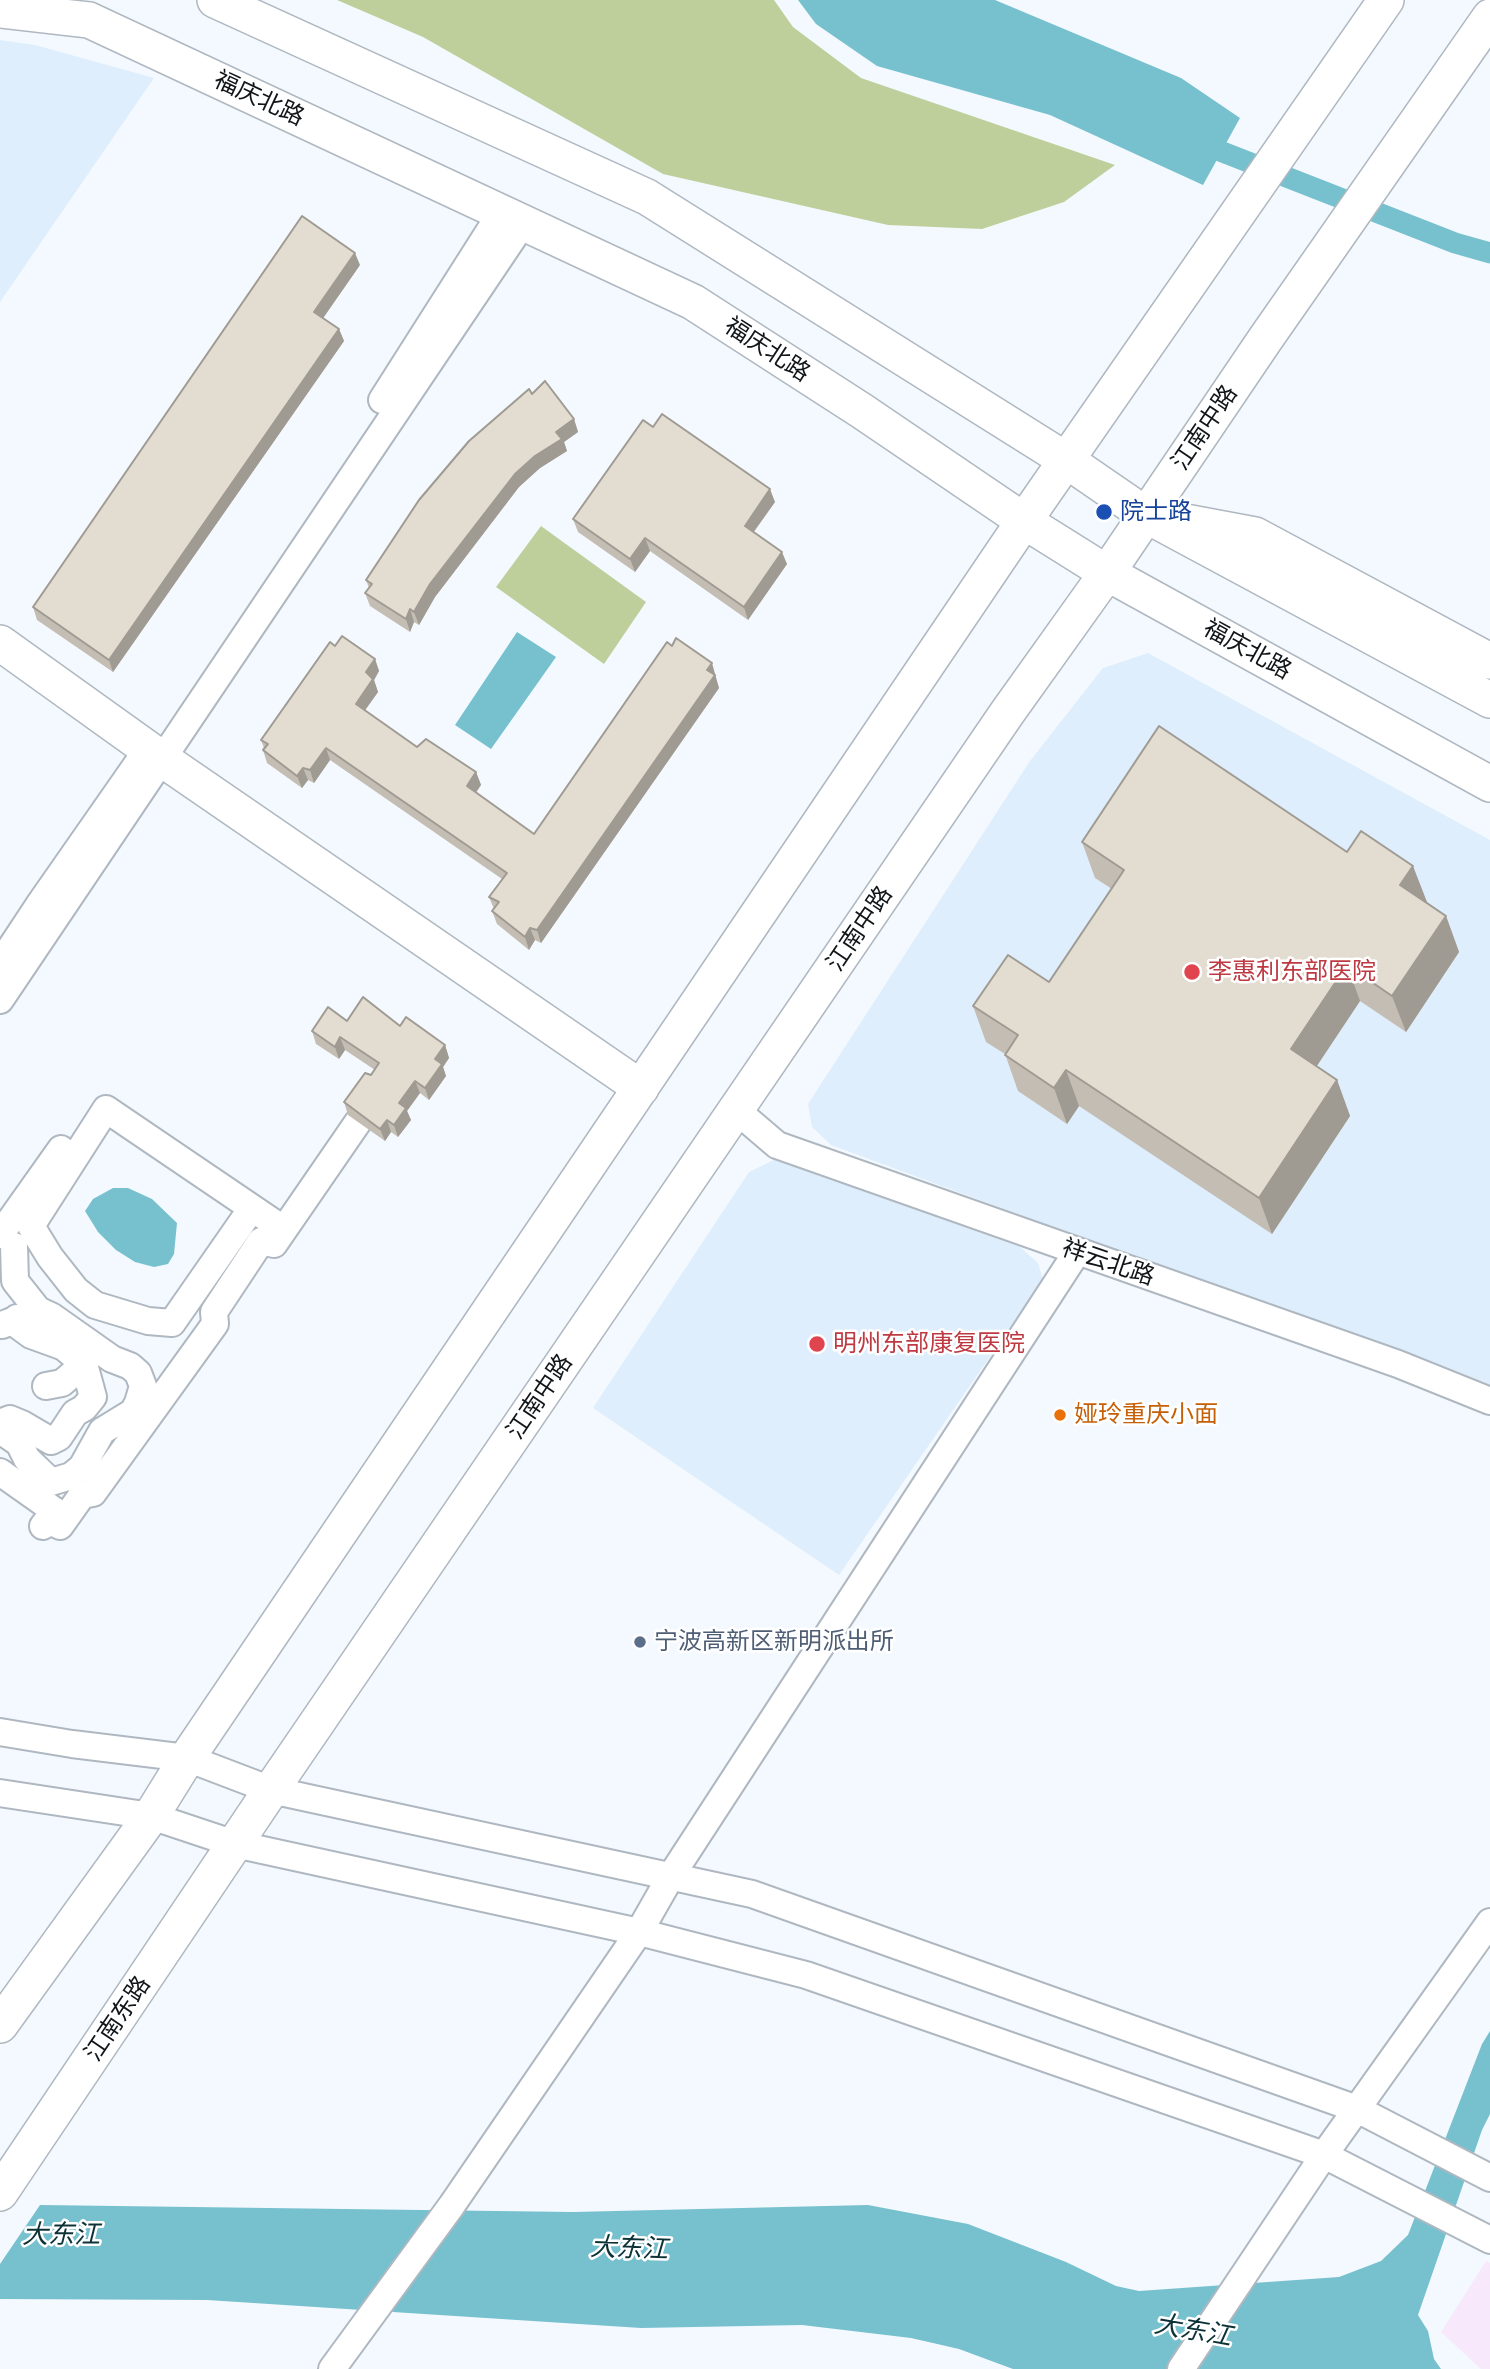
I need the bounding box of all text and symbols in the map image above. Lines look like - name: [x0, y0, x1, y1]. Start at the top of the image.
- street label: 福庆北路: [209, 66, 309, 132]
- street label: 福庆北路: [719, 312, 815, 388]
- street label: 江南中路: [1166, 380, 1244, 476]
- place label: 院士路: [1120, 498, 1192, 526]
- marker: 院士路: [1094, 502, 1114, 522]
- street label: 福庆北路: [1198, 614, 1296, 686]
- street label: 江南中路: [821, 881, 899, 977]
- place label: 李惠利东部医院: [1208, 958, 1376, 986]
- marker: 李惠利东部医院: [1182, 962, 1202, 982]
- street label: 祥云北路: [1058, 1234, 1158, 1292]
- place label: 明州东部康复医院: [833, 1330, 1025, 1358]
- marker: 明州东部康复医院: [807, 1334, 827, 1354]
- street label: 江南中路: [501, 1349, 579, 1445]
- place label: 娅玲重庆小面: [1074, 1401, 1218, 1429]
- marker: 娅玲重庆小面: [1052, 1407, 1068, 1423]
- place label: 宁波高新区新明派出所: [654, 1628, 894, 1656]
- marker: 宁波高新区新明派出所: [632, 1634, 648, 1650]
- street label: 江南东路: [79, 1971, 157, 2067]
- water label: 大东江: [22, 2219, 100, 2251]
- water label: 大东江: [589, 2232, 669, 2266]
- water label: 大东江: [1152, 2309, 1234, 2353]

